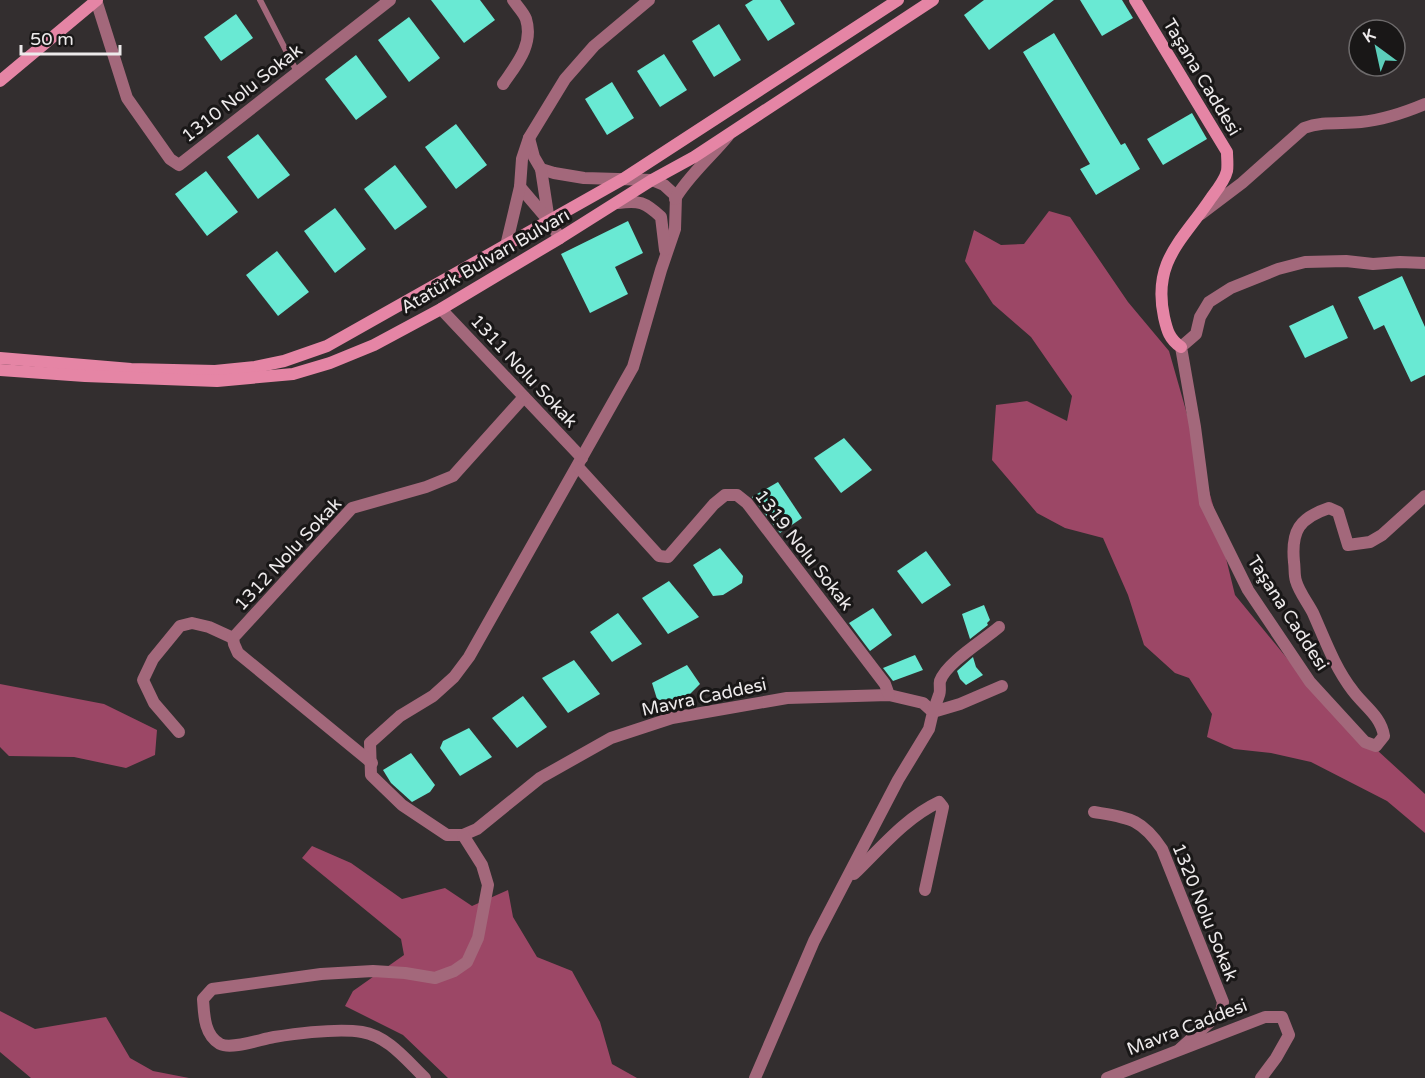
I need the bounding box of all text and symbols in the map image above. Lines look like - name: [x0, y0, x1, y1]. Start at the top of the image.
- street label: Taşana Caddesi: [1158, 14, 1246, 140]
- scale bar: [21, 18, 120, 56]
- north arrow: [1347, 18, 1407, 78]
- text: K: [1359, 25, 1380, 48]
- text: 50 m: [30, 28, 74, 50]
- street label: 1310 Nolu Sokak: [177, 39, 307, 147]
- street label: Atatürk Bulvarı Bulvarı: [397, 204, 573, 318]
- street label: 1311 Nolu Sokak: [466, 310, 582, 432]
- street label: 1319 Nolu Sokak: [750, 485, 858, 615]
- street label: 1312 Nolu Sokak: [230, 493, 346, 615]
- street label: Taşana Caddesi: [1243, 551, 1333, 675]
- street label: Mavra Caddesi: [639, 673, 769, 721]
- street label: 1320 Nolu Sokak: [1167, 840, 1243, 984]
- street label: Mavra Caddesi: [1124, 994, 1250, 1060]

